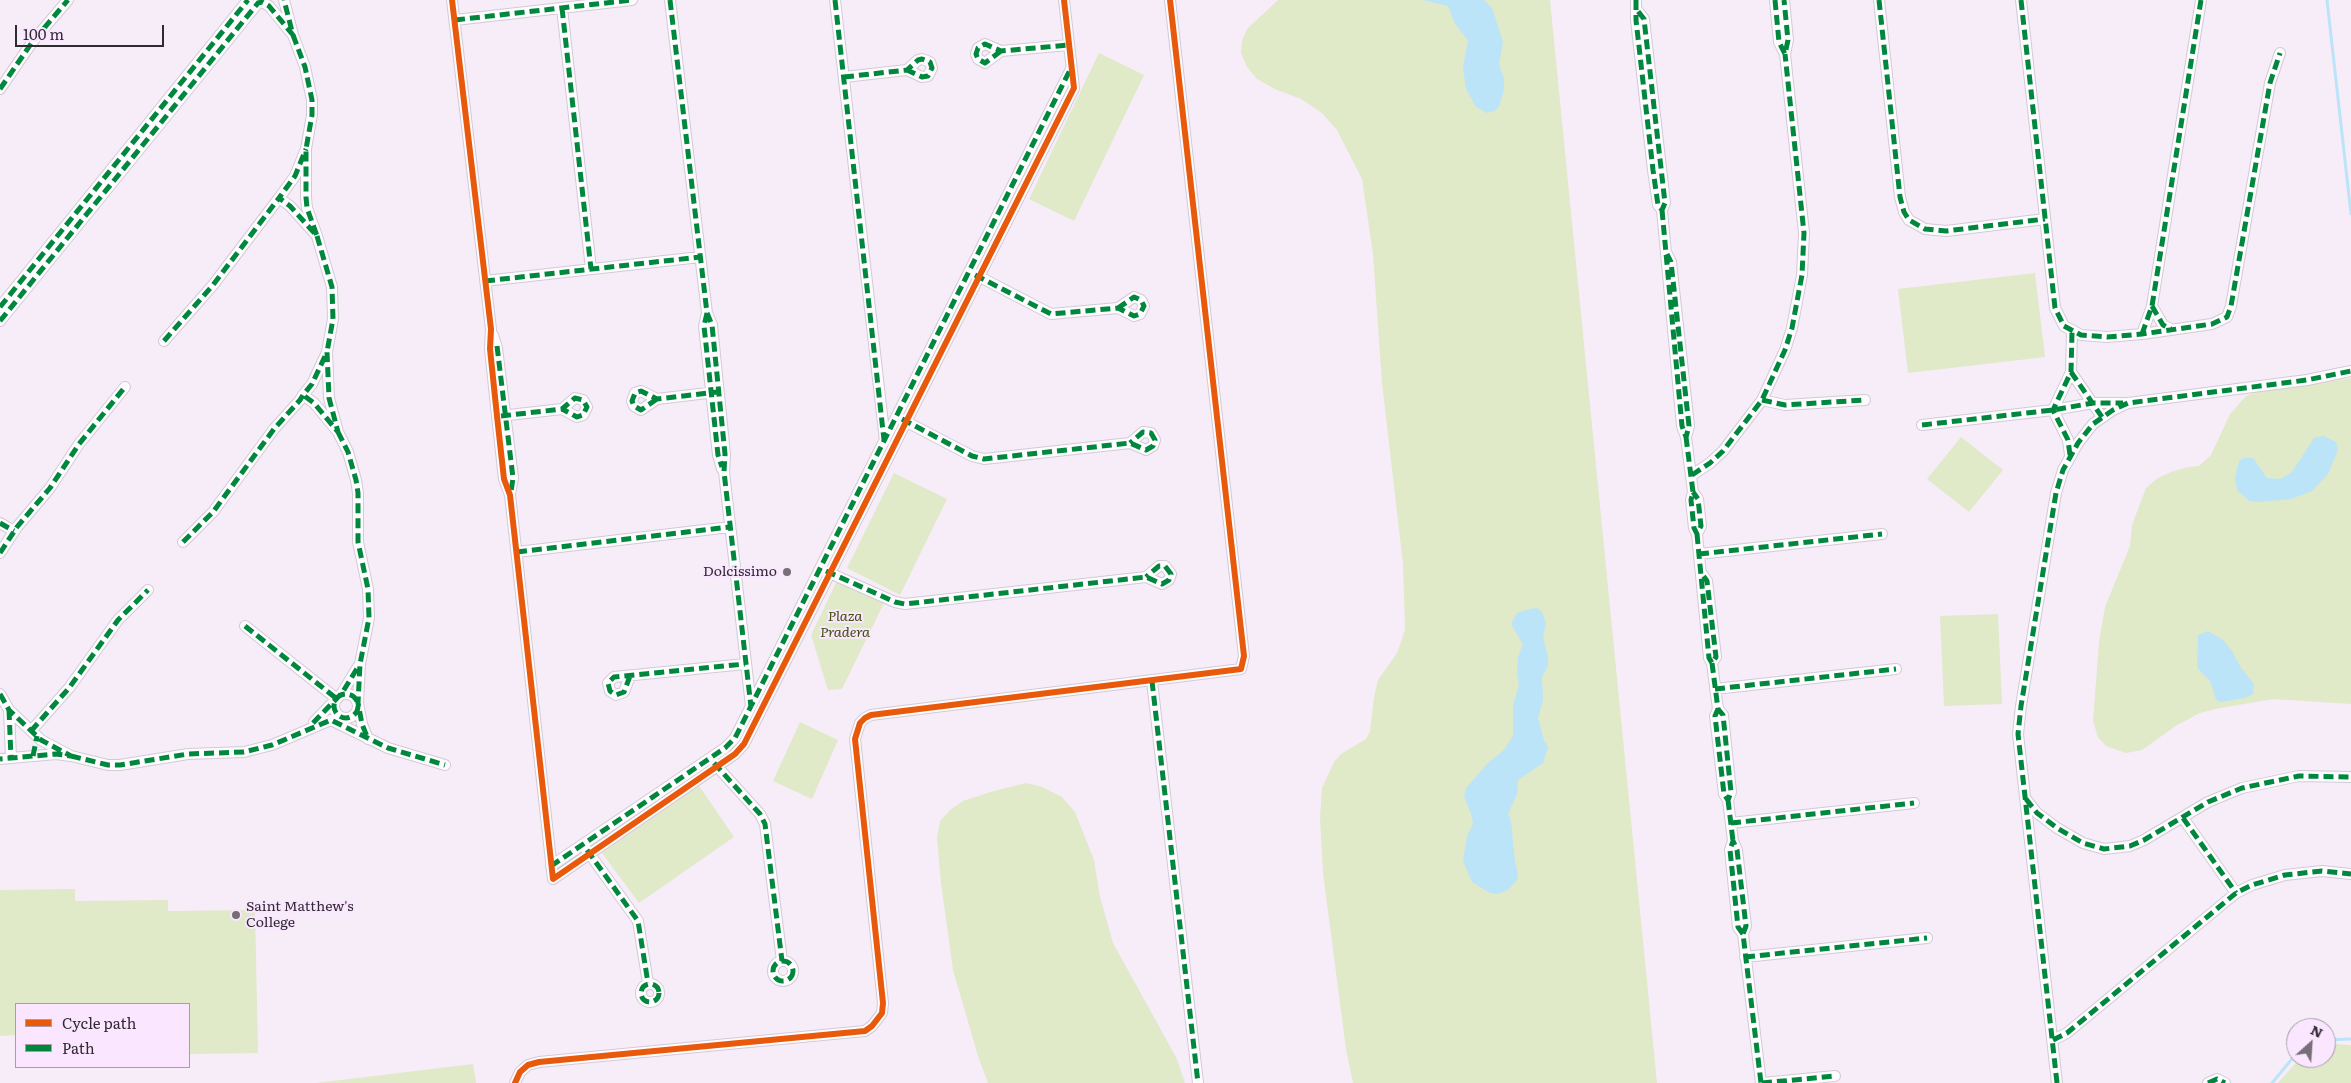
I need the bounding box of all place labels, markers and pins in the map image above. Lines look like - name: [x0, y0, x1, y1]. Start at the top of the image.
- place label: Dolcissimo: [703, 564, 777, 580]
- marker: Dolcissimo: [781, 566, 793, 578]
- place label: Saint Matthew's College: [246, 899, 353, 932]
- marker: Saint Matthew's College: [230, 909, 242, 921]

